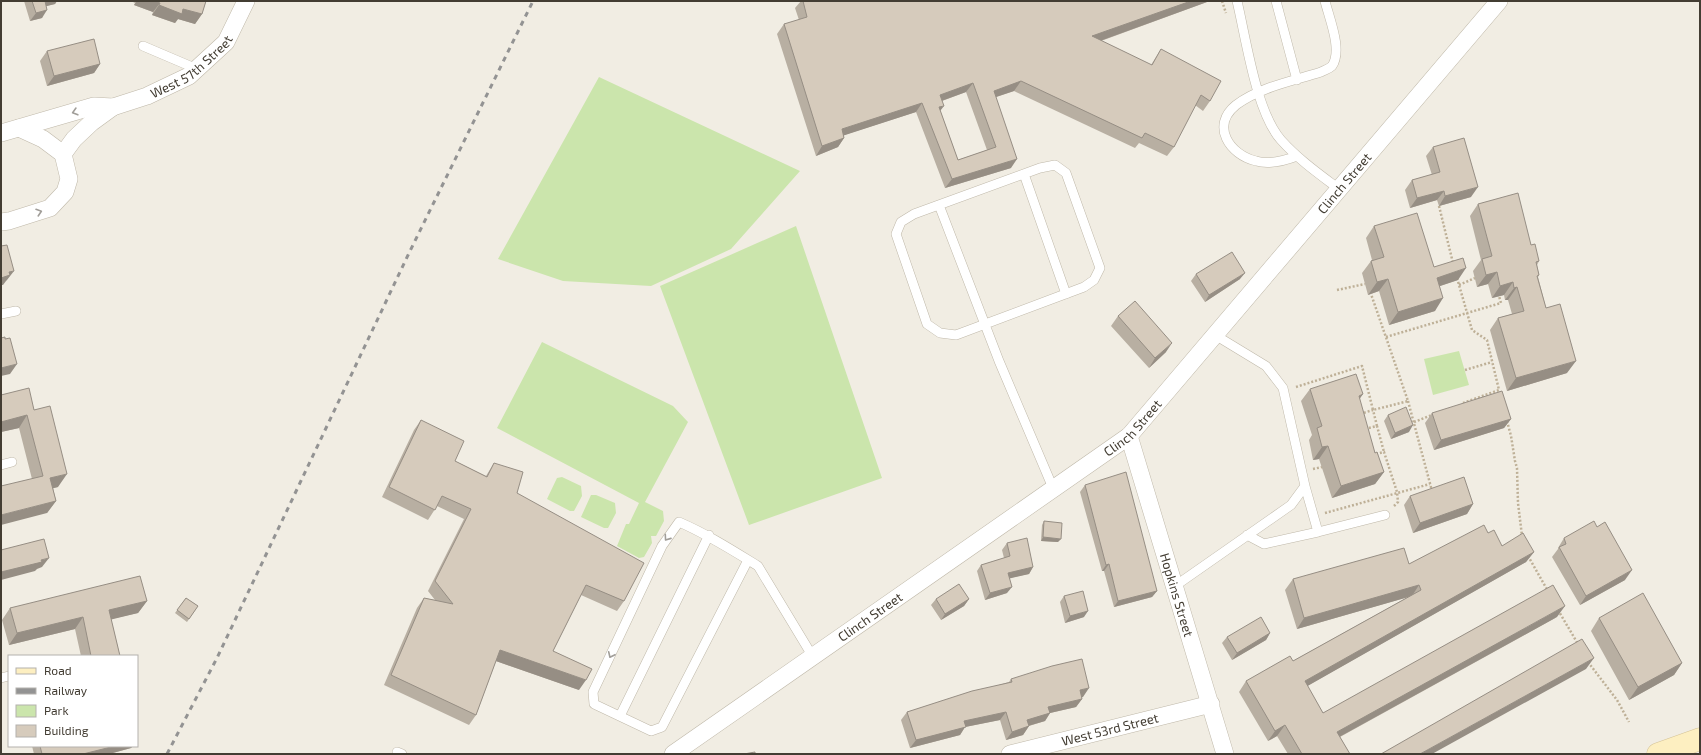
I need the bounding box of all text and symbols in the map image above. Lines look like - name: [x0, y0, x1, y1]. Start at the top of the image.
- street label: West 57th Street: [148, 33, 236, 101]
- one-way arrow: [72, 107, 79, 116]
- street label: Clinch Street: [1314, 149, 1375, 217]
- one-way arrow: [35, 208, 42, 216]
- street label: Clinch Street: [1100, 396, 1165, 459]
- one-way arrow: [664, 534, 672, 541]
- street label: Hopkins Street: [1157, 551, 1197, 639]
- street label: Clinch Street: [834, 589, 905, 645]
- one-way arrow: [607, 651, 615, 658]
- legend: [8, 655, 138, 747]
- text: Road: [44, 663, 72, 677]
- text: Railway: [44, 683, 88, 697]
- text: Park: [44, 703, 69, 717]
- street label: West 53rd Street: [1060, 709, 1160, 749]
- text: Building: [44, 723, 89, 737]

